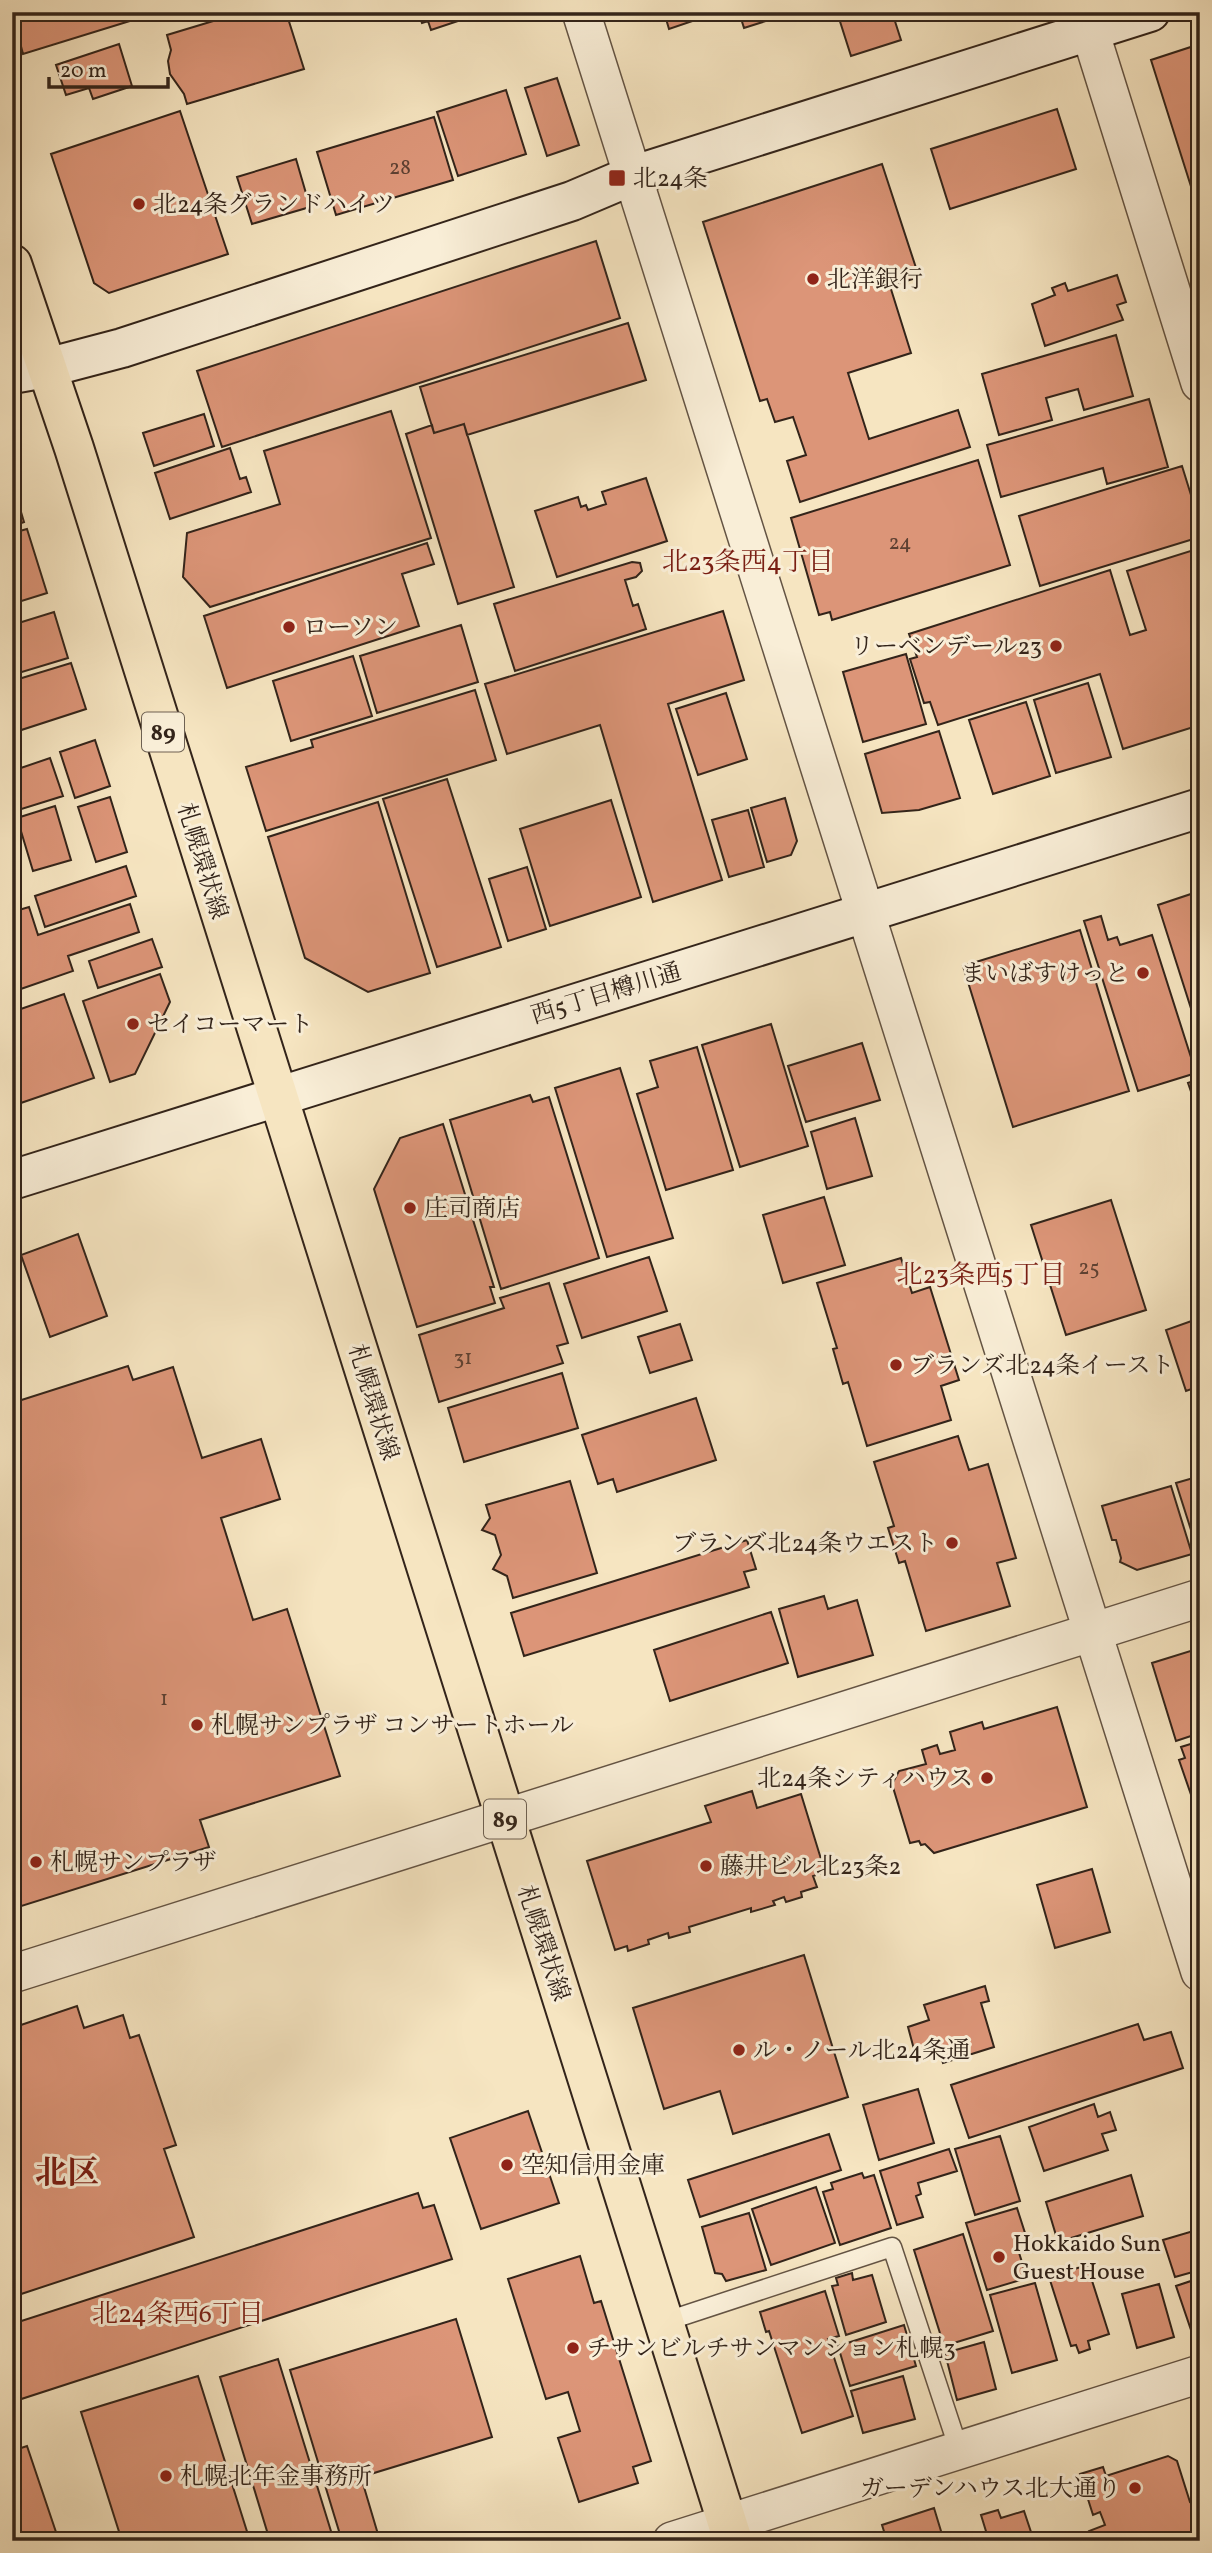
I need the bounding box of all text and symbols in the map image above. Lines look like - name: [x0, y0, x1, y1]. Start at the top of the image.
- scale bar: [49, 46, 168, 90]
- text: 20 m: [60, 57, 106, 86]
- house number: 28: [389, 154, 411, 183]
- place label: 北24条: [633, 163, 708, 197]
- marker: 北24条: [607, 168, 627, 188]
- place label: 北24条グランドハイツ: [153, 189, 395, 223]
- marker: 北24条グランドハイツ: [131, 196, 147, 212]
- place label: 北洋銀行: [827, 264, 923, 298]
- marker: 北洋銀行: [805, 271, 821, 287]
- house number: 24: [888, 529, 912, 558]
- district label: 北23条西4丁目: [662, 545, 834, 581]
- place label: ローソン: [303, 612, 398, 646]
- marker: ローソン: [281, 619, 297, 635]
- place label: リーベンデール23: [850, 631, 1042, 665]
- marker: リーベンデール23: [1048, 638, 1064, 654]
- road number: 89: [142, 712, 184, 752]
- street label: 札幌環状線: [167, 799, 235, 924]
- street label: 西5丁目樽川通: [527, 956, 686, 1034]
- place label: まいばすけっと: [961, 958, 1129, 992]
- marker: まいばすけっと: [1135, 965, 1151, 981]
- place label: セイコーマート: [147, 1009, 313, 1043]
- marker: セイコーマート: [125, 1016, 141, 1032]
- place label: 庄司商店: [424, 1193, 520, 1227]
- marker: 庄司商店: [402, 1200, 418, 1216]
- house number: 25: [1078, 1254, 1100, 1283]
- district label: 北23条西5丁目: [896, 1258, 1066, 1294]
- street label: 札幌環状線: [338, 1340, 406, 1465]
- house number: 31: [454, 1344, 472, 1373]
- place label: ブランズ北24条イースト: [910, 1350, 1175, 1384]
- marker: ブランズ北24条イースト: [888, 1357, 904, 1373]
- place label: ブランズ北24条ウエスト: [672, 1528, 938, 1562]
- marker: ブランズ北24条ウエスト: [944, 1535, 960, 1551]
- house number: 1: [160, 1685, 168, 1714]
- place label: 札幌サンプラザ コンサートホール: [211, 1710, 574, 1744]
- marker: 札幌サンプラザ コンサートホール: [189, 1717, 205, 1733]
- place label: 北24条シティハウス: [757, 1763, 973, 1797]
- marker: 北24条シティハウス: [979, 1770, 995, 1786]
- road number: 89: [484, 1800, 526, 1838]
- place label: 札幌サンプラザ: [50, 1847, 217, 1881]
- place label: 藤井ビル北23条2: [720, 1851, 901, 1885]
- marker: 札幌サンプラザ: [28, 1854, 44, 1870]
- marker: 藤井ビル北23条2: [698, 1858, 714, 1874]
- street label: 札幌環状線: [507, 1881, 577, 2006]
- place label: ル・ノール北24条通: [753, 2035, 970, 2069]
- marker: ル・ノール北24条通: [731, 2042, 747, 2058]
- place label: 空知信用金庫: [521, 2150, 665, 2184]
- district label: 北区: [35, 2153, 99, 2197]
- marker: 空知信用金庫: [499, 2157, 515, 2173]
- place label: Hokkaido Sun Guest House: [1013, 2228, 1161, 2290]
- marker: Hokkaido Sun Guest House: [991, 2249, 1007, 2265]
- district label: 北24条西6丁目: [92, 2297, 264, 2333]
- place label: チサンビルチサンマンション札幌3: [587, 2333, 956, 2367]
- marker: チサンビルチサンマンション札幌3: [565, 2340, 581, 2356]
- place label: 札幌北年金事務所: [180, 2461, 372, 2495]
- marker: 札幌北年金事務所: [158, 2468, 174, 2484]
- place label: ガーデンハウス北大通り: [860, 2473, 1121, 2507]
- marker: ガーデンハウス北大通り: [1127, 2480, 1143, 2496]

